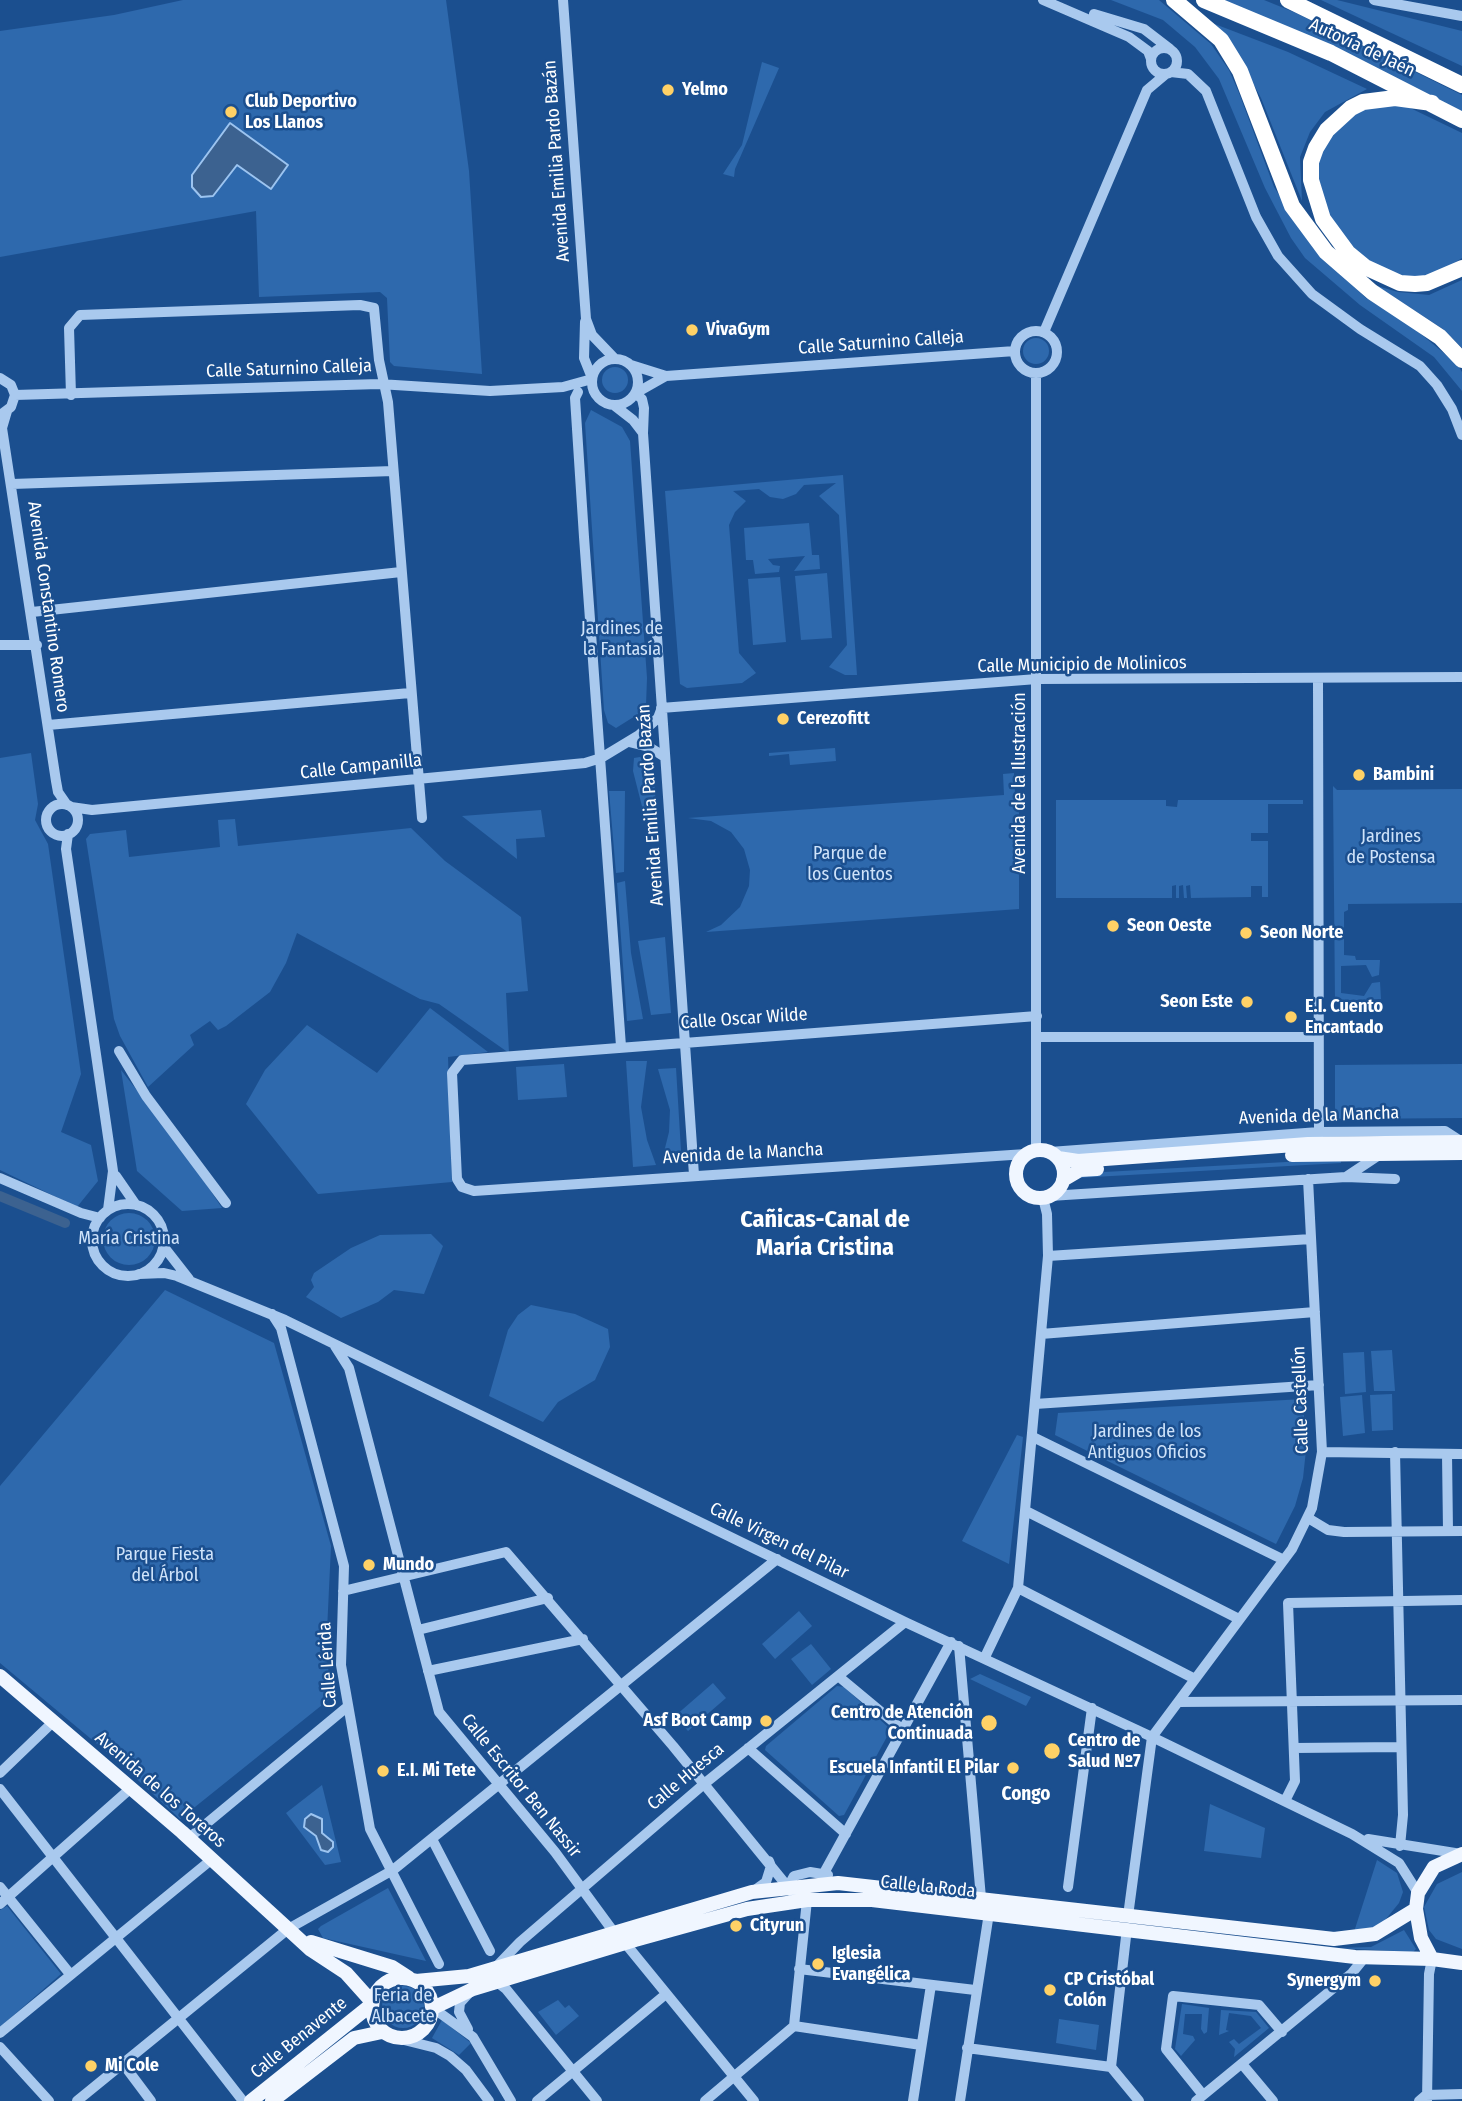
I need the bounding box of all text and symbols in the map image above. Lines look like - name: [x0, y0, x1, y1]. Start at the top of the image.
- street label: Autovía de Jaén: [1306, 14, 1418, 82]
- street label: Avenida Emilia Pardo Bazán: [539, 59, 575, 263]
- place label: Yelmo: [682, 79, 728, 101]
- marker: Yelmo: [660, 82, 676, 98]
- place label: Club Deportivo Los Llanos: [245, 91, 357, 134]
- marker: Club Deportivo Los Llanos: [223, 104, 239, 120]
- place label: VivaGym: [706, 319, 770, 341]
- marker: VivaGym: [684, 322, 700, 338]
- street label: Calle Saturnino Calleja: [797, 326, 965, 360]
- street label: Calle Saturnino Calleja: [206, 355, 372, 383]
- street label: Avenida Constantino Romero: [22, 500, 74, 714]
- park label: Jardines de la Fantasía: [581, 618, 663, 660]
- street label: Calle Municipio de Molinicos: [977, 652, 1187, 678]
- street label: Avenida de la Ilustración: [1009, 692, 1031, 874]
- street label: Avenida Emilia Pardo Bazán: [633, 703, 669, 907]
- place label: Cerezofitt: [797, 708, 870, 730]
- marker: Cerezofitt: [775, 711, 791, 727]
- street label: Calle Campanilla: [299, 750, 423, 784]
- place label: Bambini: [1373, 764, 1434, 786]
- marker: Bambini: [1351, 767, 1367, 783]
- park label: Jardines de Postensa: [1346, 826, 1436, 868]
- park label: Parque de los Cuentos: [807, 843, 893, 886]
- place label: Seon Oeste: [1127, 915, 1212, 937]
- marker: Seon Oeste: [1105, 918, 1121, 934]
- place label: Seon Norte: [1260, 922, 1343, 944]
- marker: Seon Norte: [1238, 925, 1254, 941]
- place label: Seon Este: [1160, 991, 1233, 1013]
- marker: Seon Este: [1239, 994, 1255, 1010]
- place label: E.I. Cuento Encantado: [1305, 996, 1383, 1038]
- street label: Calle Oscar Wilde: [680, 1004, 808, 1034]
- marker: E.I. Cuento Encantado: [1283, 1009, 1299, 1025]
- street label: Avenida de la Mancha: [1238, 1102, 1400, 1130]
- street label: Avenida de la Mancha: [662, 1139, 824, 1169]
- district label: Cañicas-Canal de María Cristina: [740, 1206, 910, 1262]
- park label: María Cristina: [78, 1228, 180, 1250]
- street label: Calle Castellón: [1288, 1345, 1314, 1455]
- park label: Jardines de los Antiguos Oficios: [1088, 1421, 1206, 1464]
- street label: Calle Virgen del Pilar: [706, 1498, 852, 1584]
- park label: Parque Fiesta del Árbol: [116, 1544, 214, 1586]
- place label: Mundo: [383, 1554, 434, 1576]
- marker: Mundo: [361, 1557, 377, 1573]
- street label: Calle Lérida: [314, 1621, 342, 1709]
- place label: Centro de Atención Continuada: [831, 1702, 973, 1744]
- street label: Calle Escritor Ben Nassir: [456, 1710, 586, 1862]
- place label: Asf Boot Camp: [644, 1710, 752, 1732]
- marker: Asf Boot Camp: [758, 1713, 774, 1729]
- marker: Centro de Atención Continuada: [979, 1713, 999, 1733]
- street label: Avenida de los Toreros: [90, 1727, 230, 1853]
- place label: Centro de Salud Nº7: [1068, 1730, 1141, 1772]
- street label: Calle Huesca: [643, 1739, 729, 1815]
- marker: Centro de Salud Nº7: [1042, 1741, 1062, 1761]
- place label: Escuela Infantil El Pilar: [829, 1757, 999, 1779]
- place label: E.I. Mi Tete: [397, 1760, 476, 1782]
- marker: Escuela Infantil El Pilar: [1005, 1760, 1021, 1776]
- marker: E.I. Mi Tete: [375, 1763, 391, 1779]
- district label: Congo: [1002, 1784, 1050, 1806]
- street label: Calle la Roda: [879, 1871, 977, 1903]
- place label: Cityrun: [750, 1915, 804, 1937]
- marker: Cityrun: [728, 1918, 744, 1934]
- place label: Iglesia Evangélica: [832, 1943, 911, 1986]
- marker: Iglesia Evangélica: [810, 1956, 826, 1972]
- place label: CP Cristóbal Colón: [1064, 1969, 1154, 2011]
- place label: Synergym: [1287, 1970, 1361, 1992]
- marker: Synergym: [1367, 1973, 1383, 1989]
- marker: CP Cristóbal Colón: [1042, 1982, 1058, 1998]
- park label: Feria de Albacete: [371, 1985, 435, 2028]
- street label: Calle Benavente: [246, 1993, 352, 2083]
- place label: Mi Cole: [105, 2055, 159, 2077]
- marker: Mi Cole: [83, 2058, 99, 2074]

